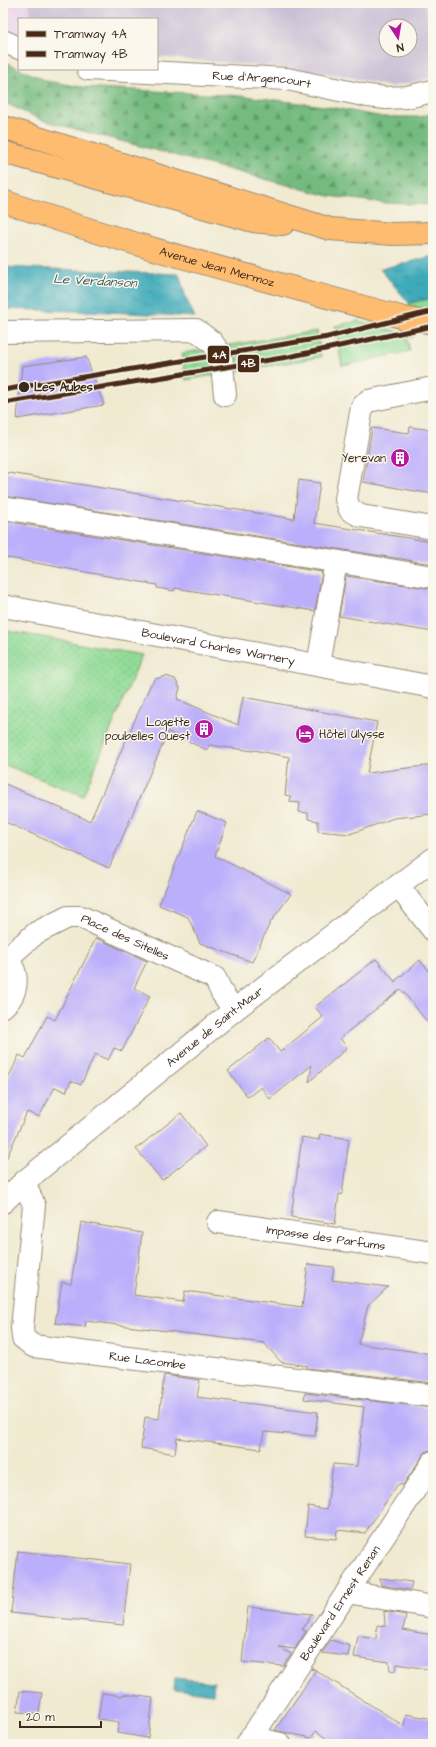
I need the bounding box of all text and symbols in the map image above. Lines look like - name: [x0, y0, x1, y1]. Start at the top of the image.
- legend: [18, 18, 158, 70]
- north arrow: [378, 18, 418, 58]
- text: Tramway 4A: [54, 26, 127, 44]
- text: N: [395, 39, 405, 55]
- text: Tramway 4B: [54, 46, 128, 64]
- street label: Rue d'Argencourt: [212, 67, 313, 92]
- street label: Avenue Jean Mermoz: [158, 243, 277, 291]
- water label: Le Verdanson: [53, 270, 139, 292]
- line badge: 4A: [207, 345, 230, 364]
- text: 4A: [212, 348, 227, 363]
- line badge: 4B: [237, 354, 260, 373]
- text: 4B: [240, 356, 256, 371]
- place label: Les Aubes: [34, 379, 93, 396]
- marker: Les Aubes: [17, 380, 31, 394]
- building icon: Yerevan: [389, 447, 411, 469]
- place label: Yerevan: [342, 450, 386, 467]
- street label: Boulevard Charles Warnery: [140, 624, 297, 670]
- place label: Logette poubelles Ouest: [105, 714, 191, 745]
- building icon: Logette poubelles Ouest: [193, 718, 215, 740]
- hotel icon: Hôtel Ulysse: [294, 723, 316, 745]
- place label: Hôtel Ulysse: [319, 726, 385, 744]
- street label: Place des Sitelles: [78, 910, 172, 965]
- street label: Avenue de Saint-Maur: [162, 982, 267, 1071]
- street label: Impasse des Parfums: [265, 1221, 386, 1255]
- street label: Rue Lacombe: [108, 1347, 188, 1374]
- street label: Boulevard Ernest Renan: [296, 1542, 384, 1664]
- scale bar: [20, 1703, 101, 1729]
- text: 20 m: [26, 1709, 55, 1726]

